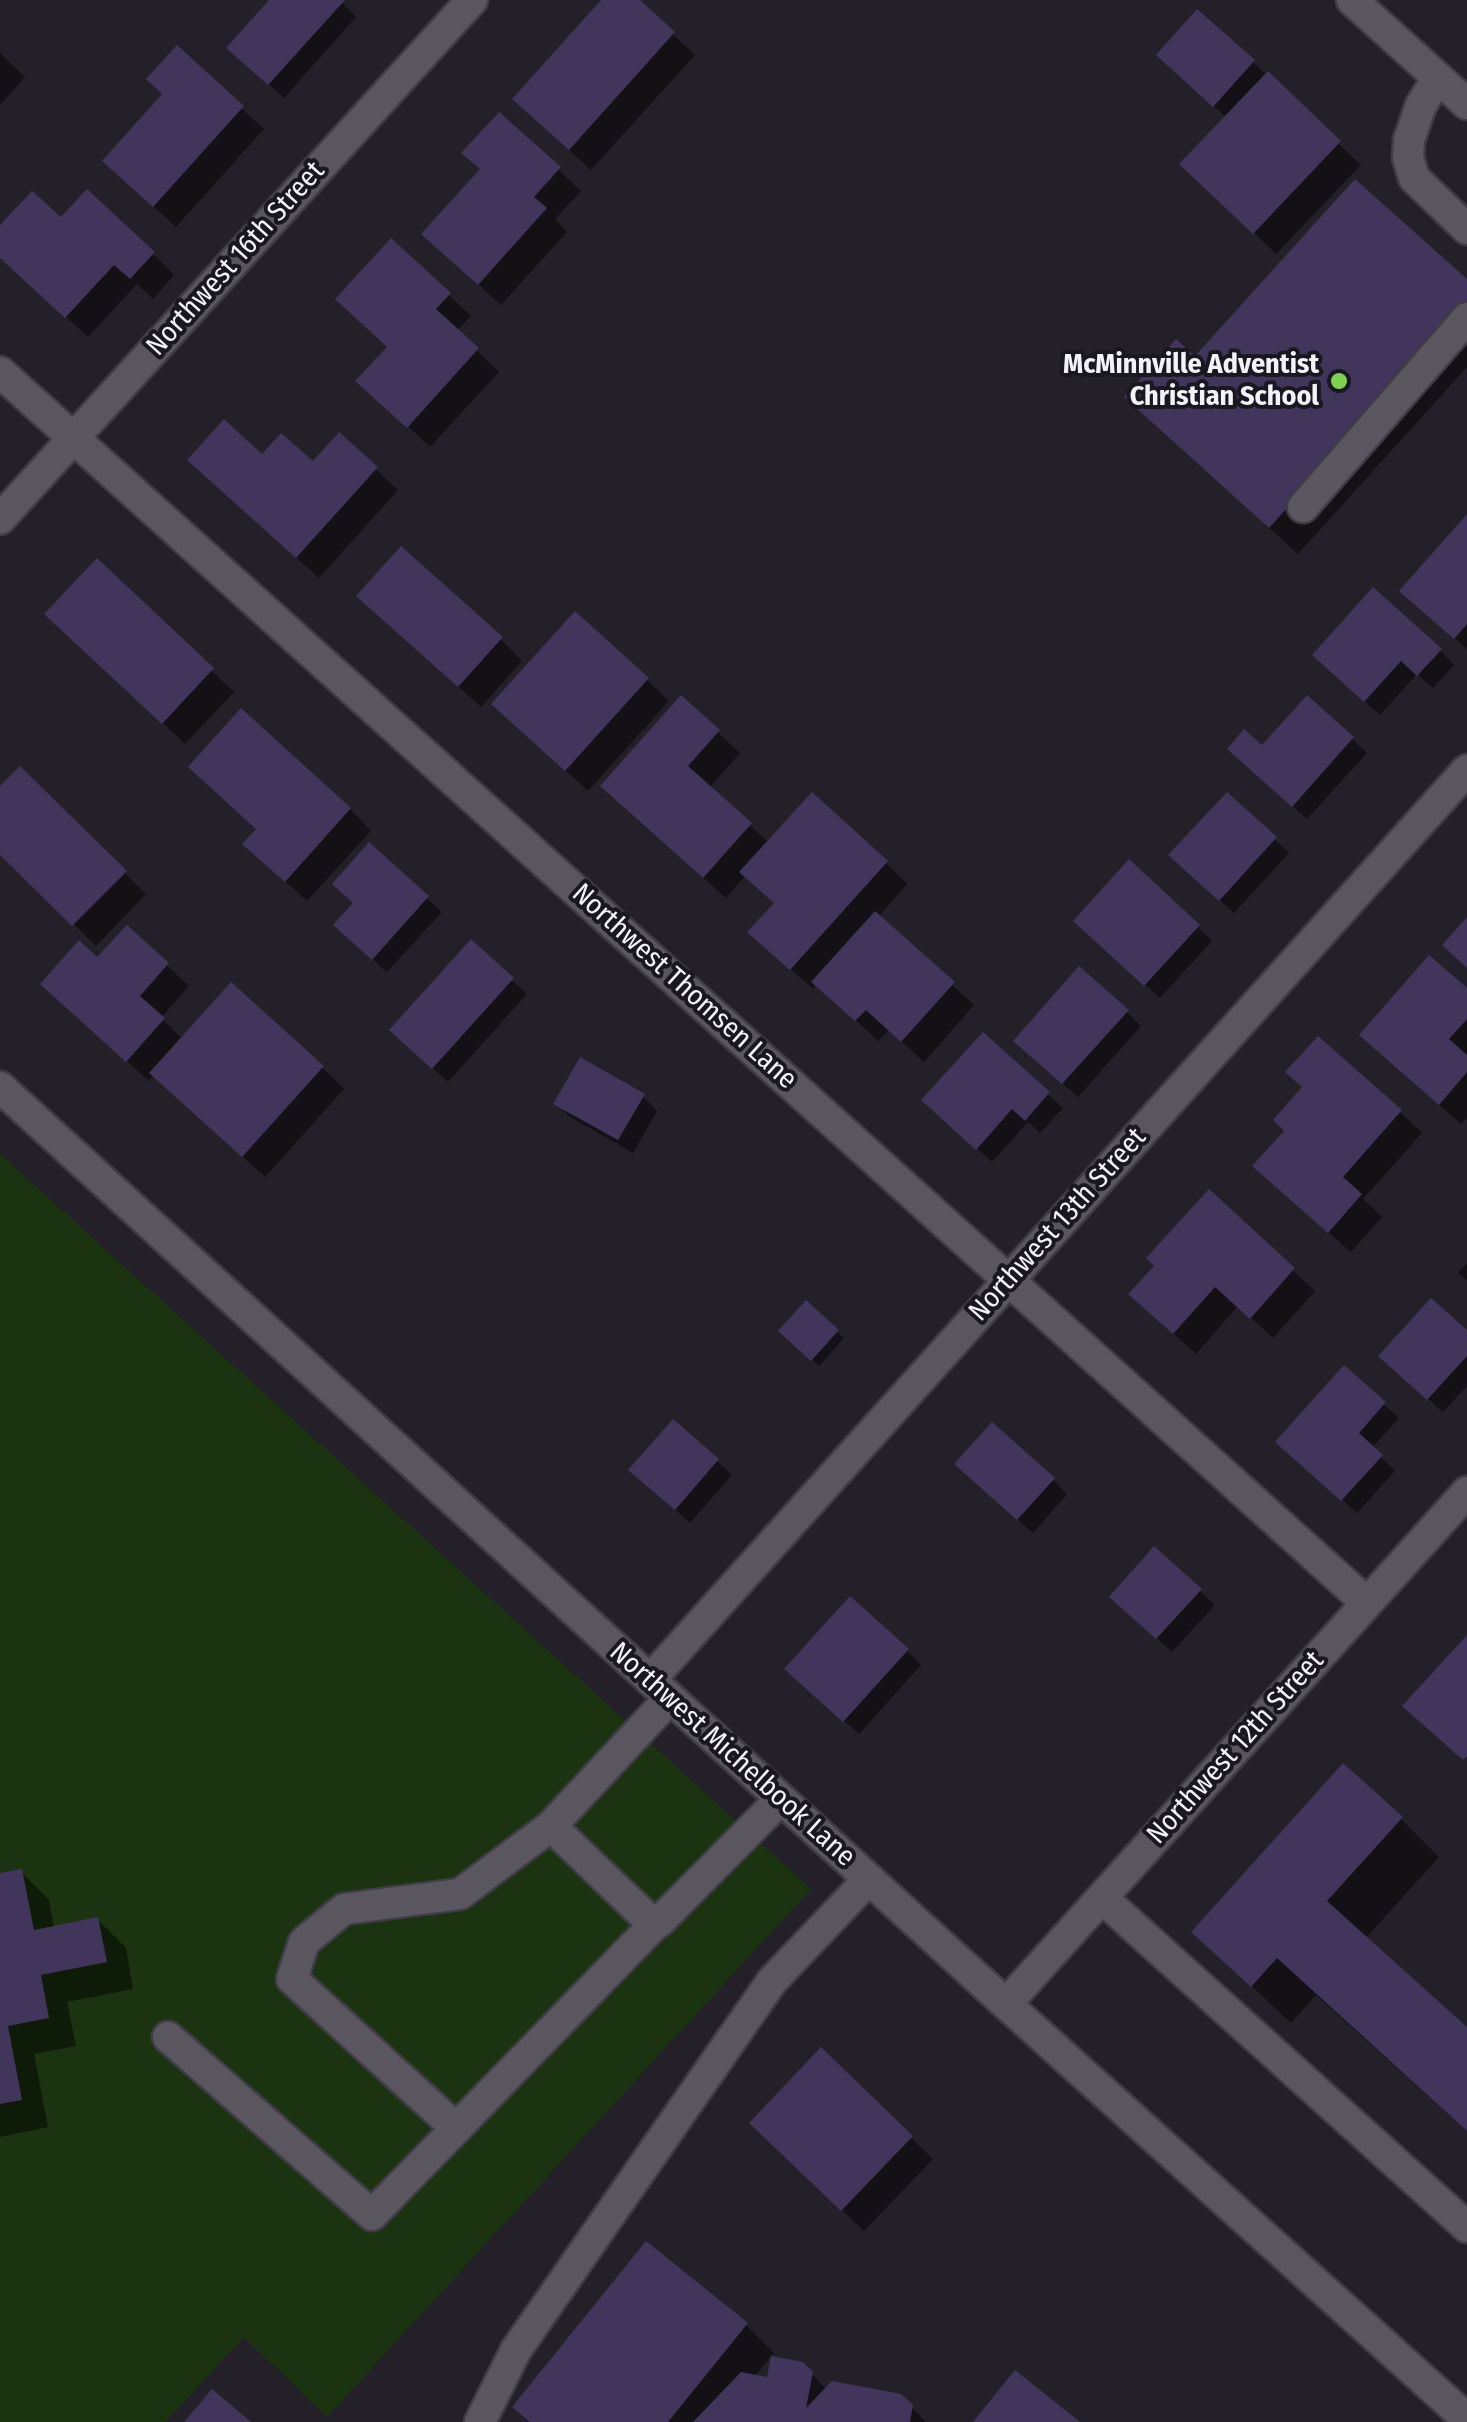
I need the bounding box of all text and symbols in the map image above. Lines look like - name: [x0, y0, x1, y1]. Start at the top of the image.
- street label: Northwest 16th Street: [140, 155, 332, 363]
- place label: McMinnville Adventist Christian School: [1063, 348, 1319, 414]
- marker: McMinnville Adventist Christian School: [1328, 370, 1350, 392]
- street label: Northwest Thomsen Lane: [565, 877, 803, 1097]
- street label: Northwest 13th Street: [962, 1122, 1154, 1328]
- street label: Northwest Michelbook Lane: [602, 1636, 862, 1874]
- street label: Northwest 12th Street: [1141, 1645, 1331, 1851]

